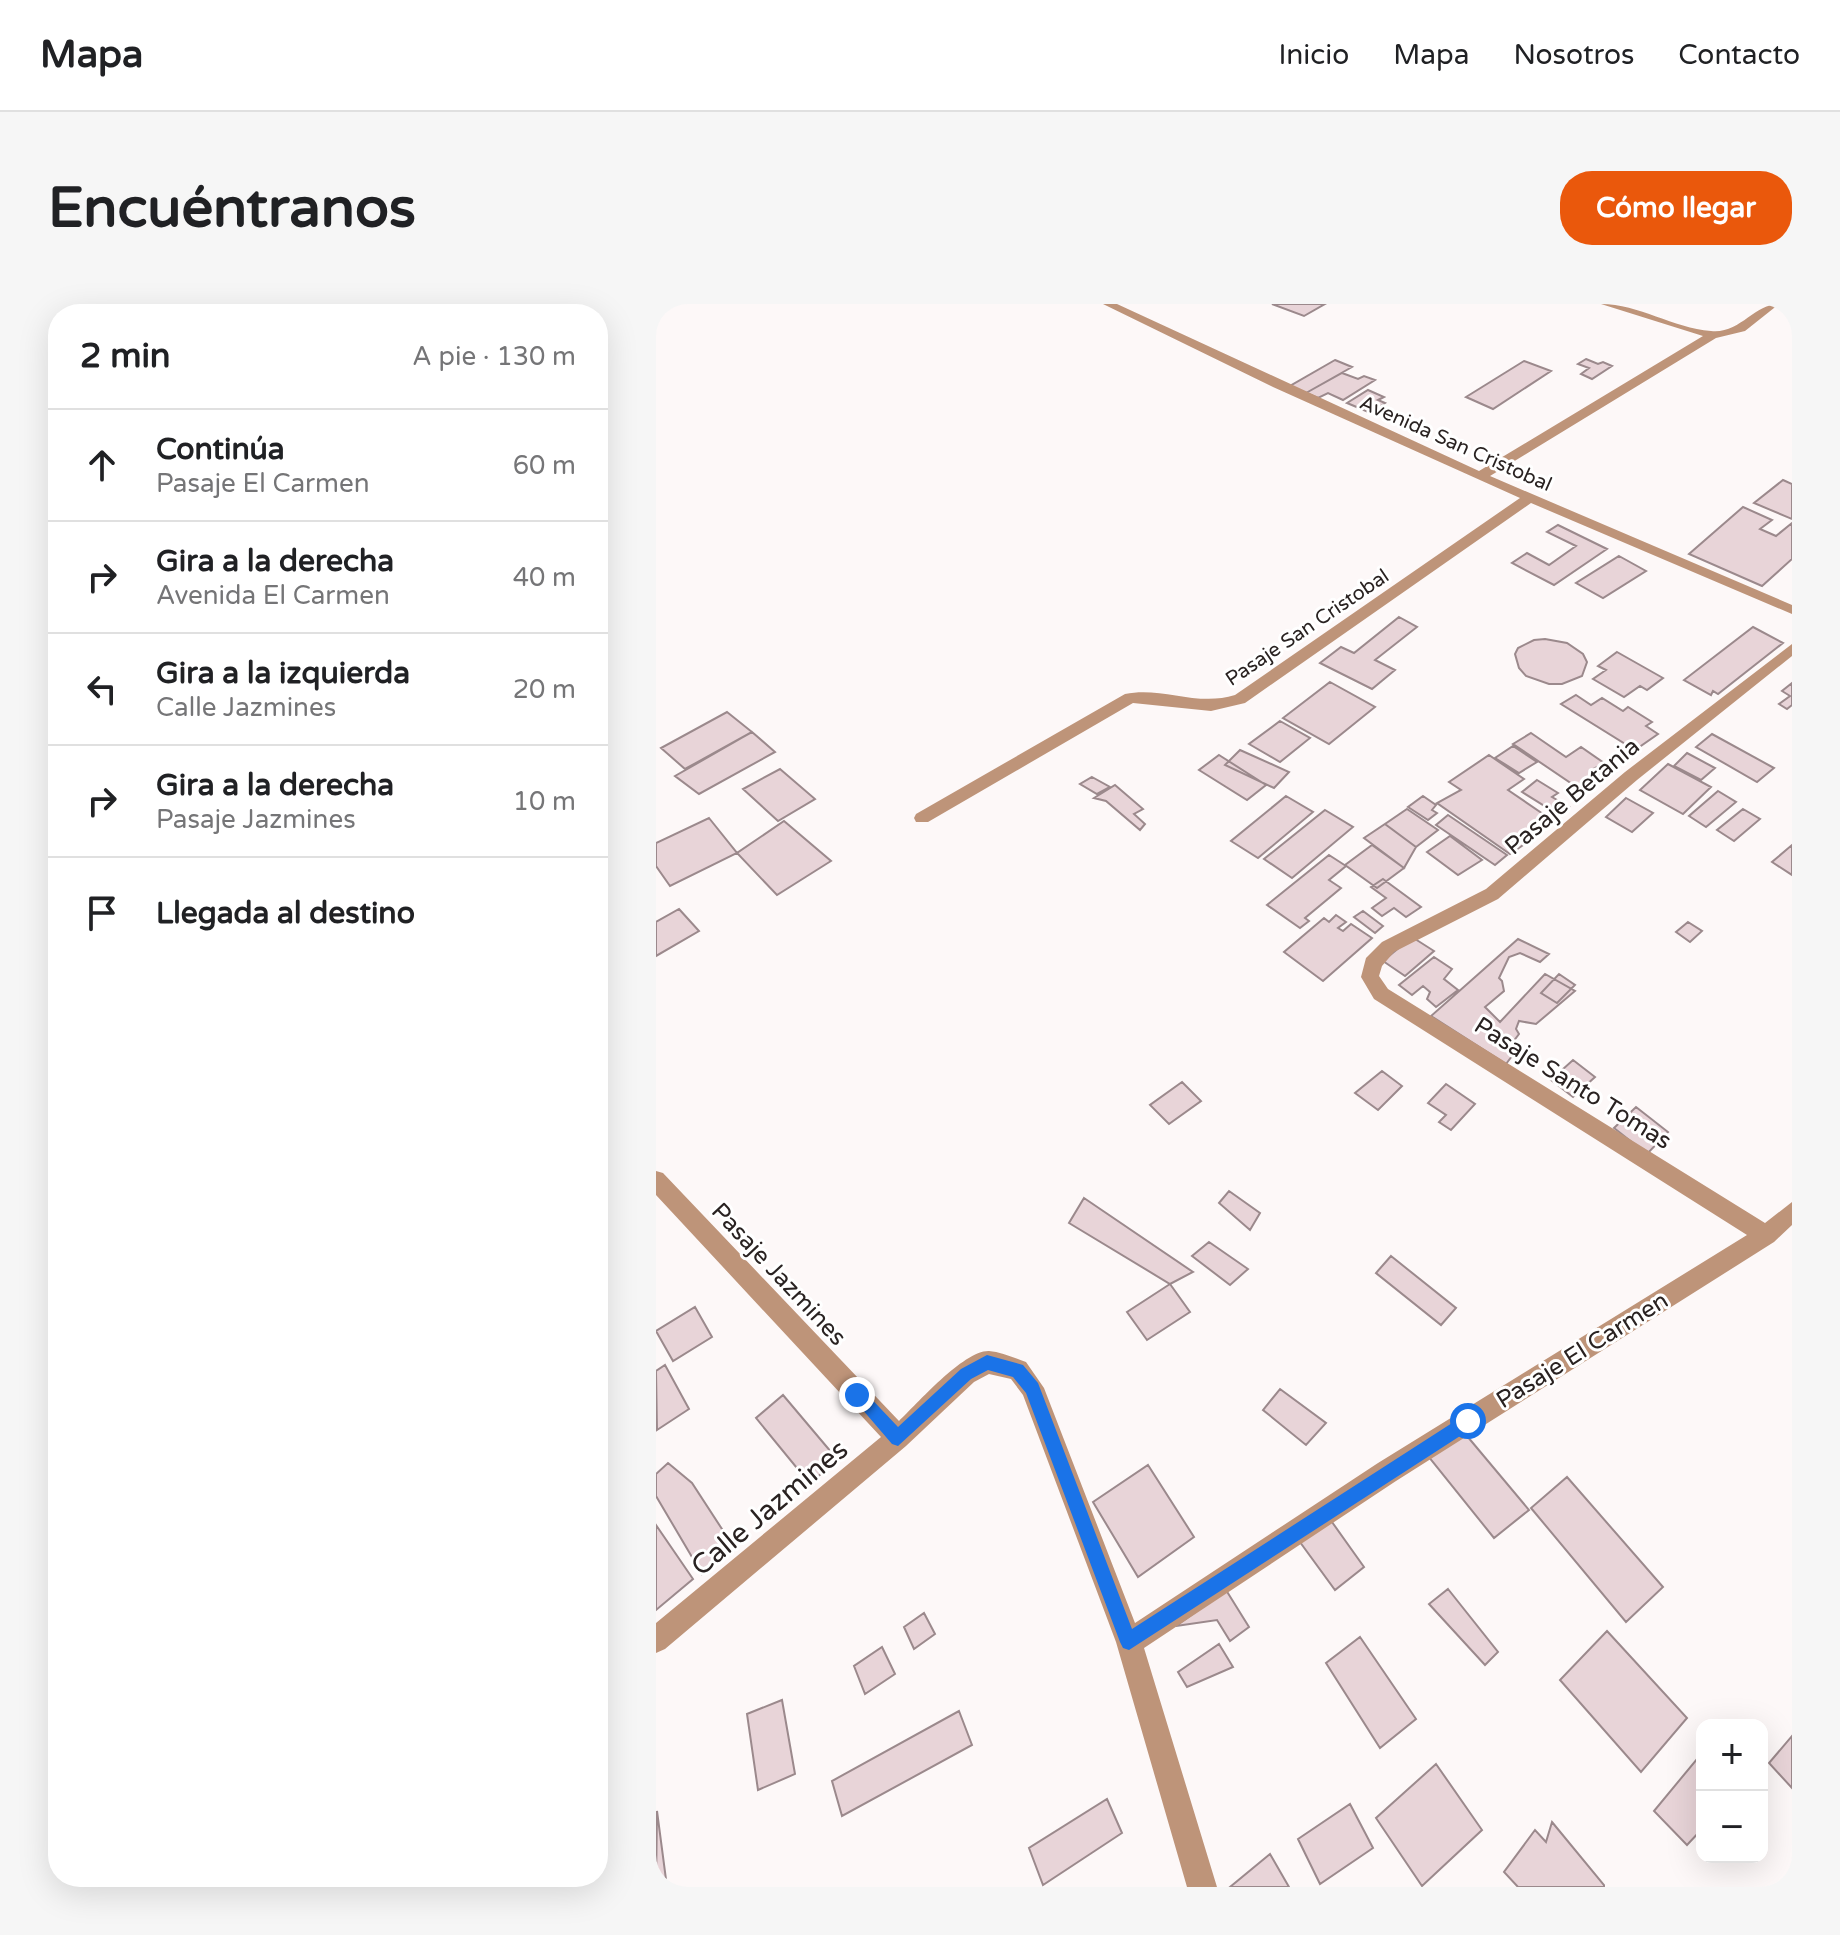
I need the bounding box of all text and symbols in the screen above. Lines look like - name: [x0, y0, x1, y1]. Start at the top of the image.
- text: Mapa: [40, 32, 143, 78]
- text: Inicio: [1279, 38, 1349, 72]
- text: Mapa: [1393, 38, 1469, 72]
- text: Nosotros: [1513, 38, 1634, 72]
- text: Contacto: [1678, 38, 1800, 72]
- button: Cómo llegar: [1560, 171, 1792, 245]
- text: Encuéntranos: [48, 175, 416, 242]
- text: 2 min: [80, 336, 171, 377]
- text: A pie · 130 m: [412, 341, 576, 372]
- street label: Avenida San Cristobal: [1356, 391, 1555, 497]
- text: Continúa: [156, 431, 285, 468]
- icon: ahead: [80, 443, 124, 487]
- text: 60 m: [513, 450, 576, 481]
- text: Pasaje El Carmen: [156, 468, 369, 499]
- text: Gira a la derecha: [156, 543, 394, 580]
- icon: right: [80, 555, 124, 599]
- text: 40 m: [513, 562, 576, 593]
- street label: Pasaje San Cristobal: [1221, 564, 1394, 691]
- text: Avenida El Carmen: [156, 580, 390, 611]
- text: Gira a la izquierda: [156, 655, 410, 692]
- icon: left: [80, 667, 124, 711]
- text: 20 m: [513, 674, 576, 705]
- text: Calle Jazmines: [156, 692, 336, 723]
- street label: Pasaje Betania: [1499, 732, 1646, 861]
- text: Gira a la derecha: [156, 767, 394, 804]
- icon: right: [80, 779, 124, 823]
- text: 10 m: [513, 786, 576, 817]
- text: Pasaje Jazmines: [156, 804, 356, 835]
- icon: arrive: [80, 891, 124, 935]
- text: Llegada al destino: [156, 895, 415, 932]
- street label: Pasaje Santo Tomas: [1469, 1011, 1677, 1156]
- street label: Pasaje Jazmines: [705, 1197, 852, 1352]
- street label: Pasaje El Carmen: [1491, 1286, 1674, 1415]
- route end: [839, 1377, 875, 1413]
- route start: [1450, 1403, 1486, 1439]
- street label: Calle Jazmines: [684, 1432, 855, 1583]
- map controls: [1696, 1719, 1768, 1863]
- button: +: [1696, 1719, 1768, 1791]
- button: −: [1696, 1791, 1768, 1863]

